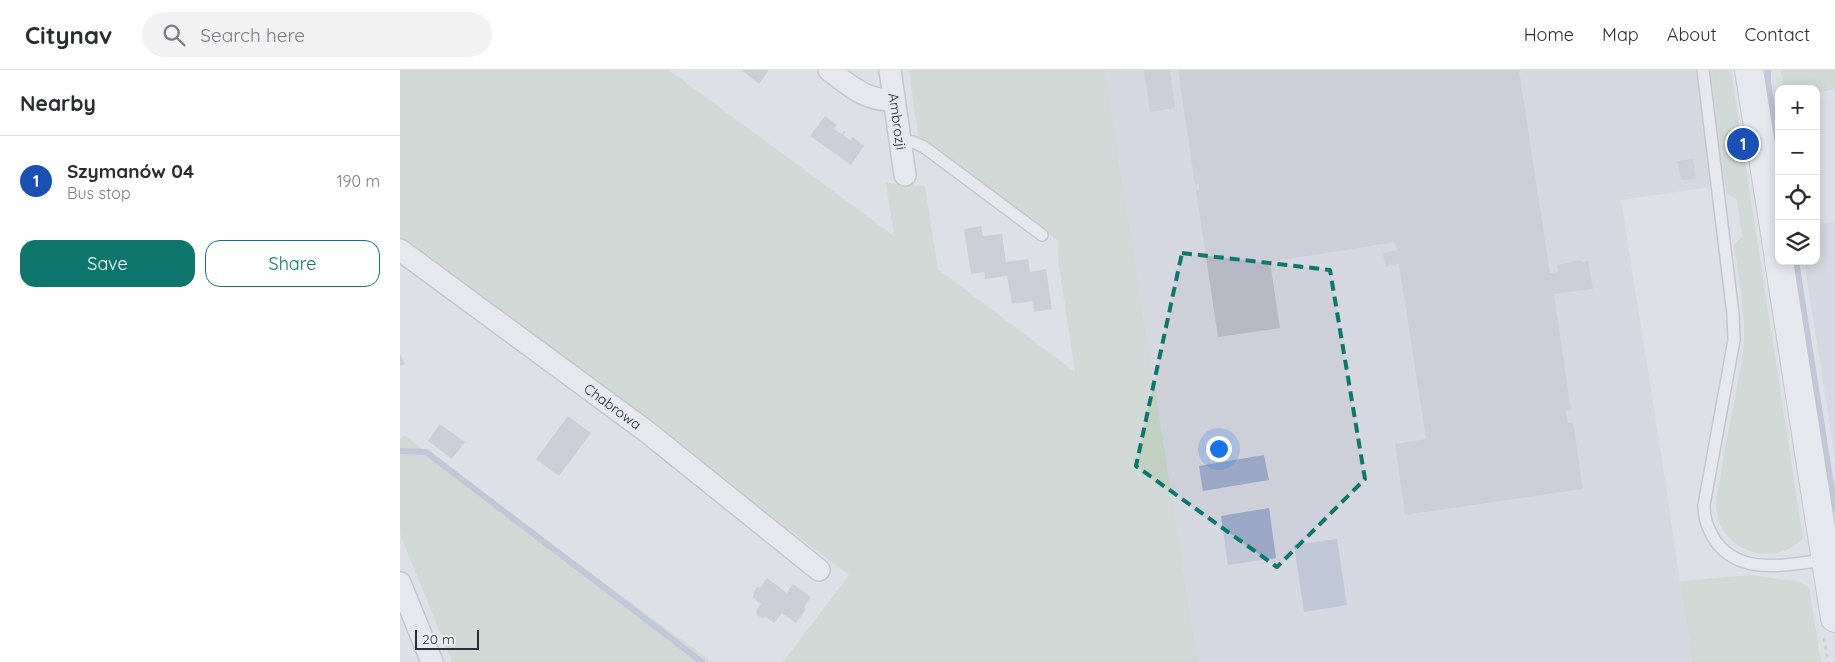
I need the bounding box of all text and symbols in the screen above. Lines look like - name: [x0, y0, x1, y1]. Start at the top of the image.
- search box: [142, 12, 492, 57]
- text: Citynav: [25, 20, 112, 50]
- icon: search: [160, 21, 188, 49]
- text: Search here: [200, 23, 305, 47]
- text: Home: [1524, 23, 1574, 46]
- text: Map: [1602, 23, 1639, 46]
- text: About: [1667, 23, 1717, 46]
- text: Contact: [1745, 23, 1810, 46]
- map controls: [1775, 85, 1820, 265]
- button: +: [1775, 85, 1820, 130]
- text: Nearby: [20, 90, 96, 116]
- street label: Ambrozji: [884, 92, 910, 151]
- pin: 1: [1727, 125, 1759, 163]
- button: −: [1775, 130, 1820, 175]
- text: Szymanów 04: [67, 159, 194, 183]
- text: 1: [33, 171, 39, 191]
- text: 190 m: [337, 171, 380, 191]
- button: locate: [1775, 175, 1820, 220]
- text: Bus stop: [67, 183, 131, 203]
- button: layers: [1775, 220, 1820, 265]
- button: Save: [20, 240, 195, 287]
- button: Share: [205, 240, 380, 287]
- street label: Chabrowa: [580, 379, 645, 433]
- your location: [1206, 436, 1232, 462]
- scale bar: [415, 627, 479, 650]
- text: 20 m: [422, 630, 455, 648]

